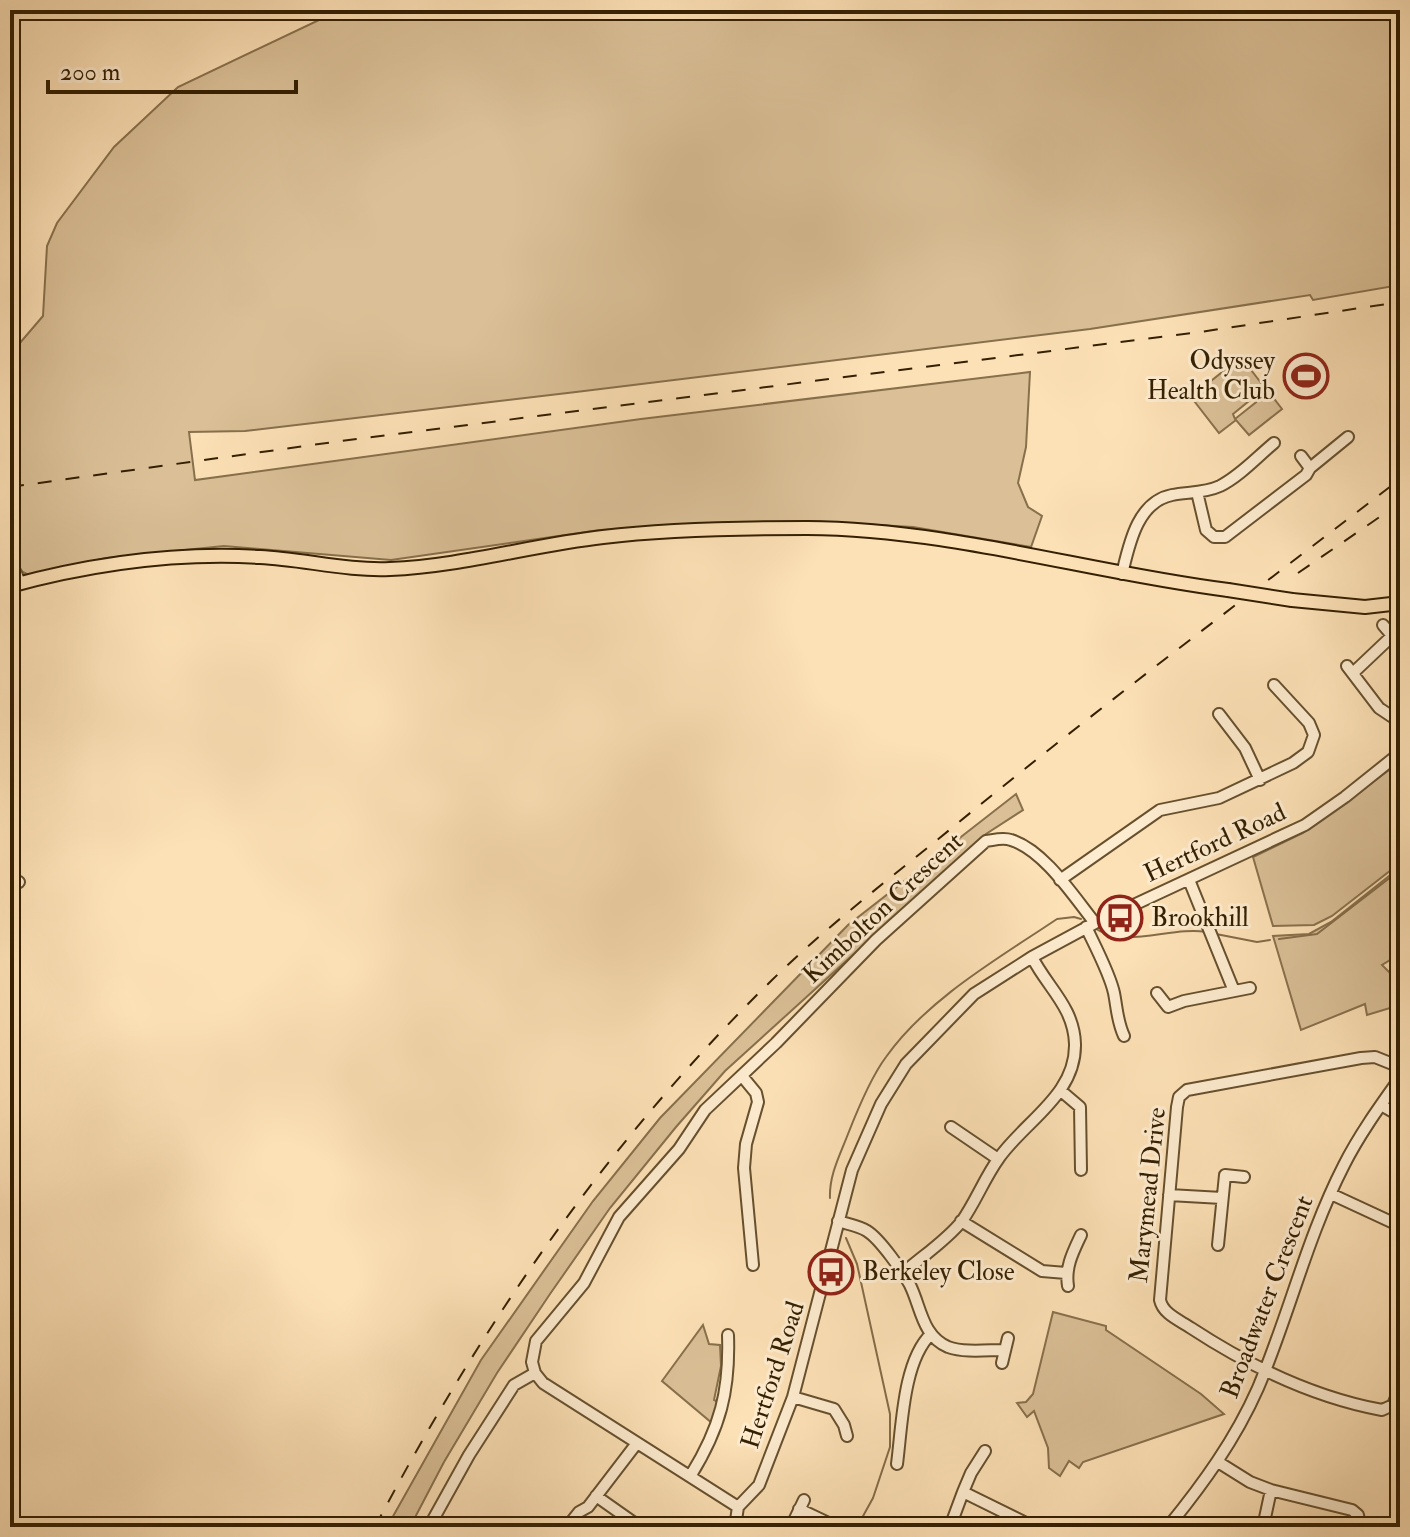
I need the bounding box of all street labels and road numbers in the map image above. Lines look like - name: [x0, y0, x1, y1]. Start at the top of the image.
- street label: Hertford Road: [1139, 796, 1291, 890]
- street label: Kimbolton Crescent: [796, 825, 970, 991]
- street label: Marymead Drive: [1123, 1106, 1173, 1284]
- street label: Broadwater Crescent: [1214, 1191, 1320, 1403]
- street label: Hertford Road: [734, 1297, 812, 1453]

